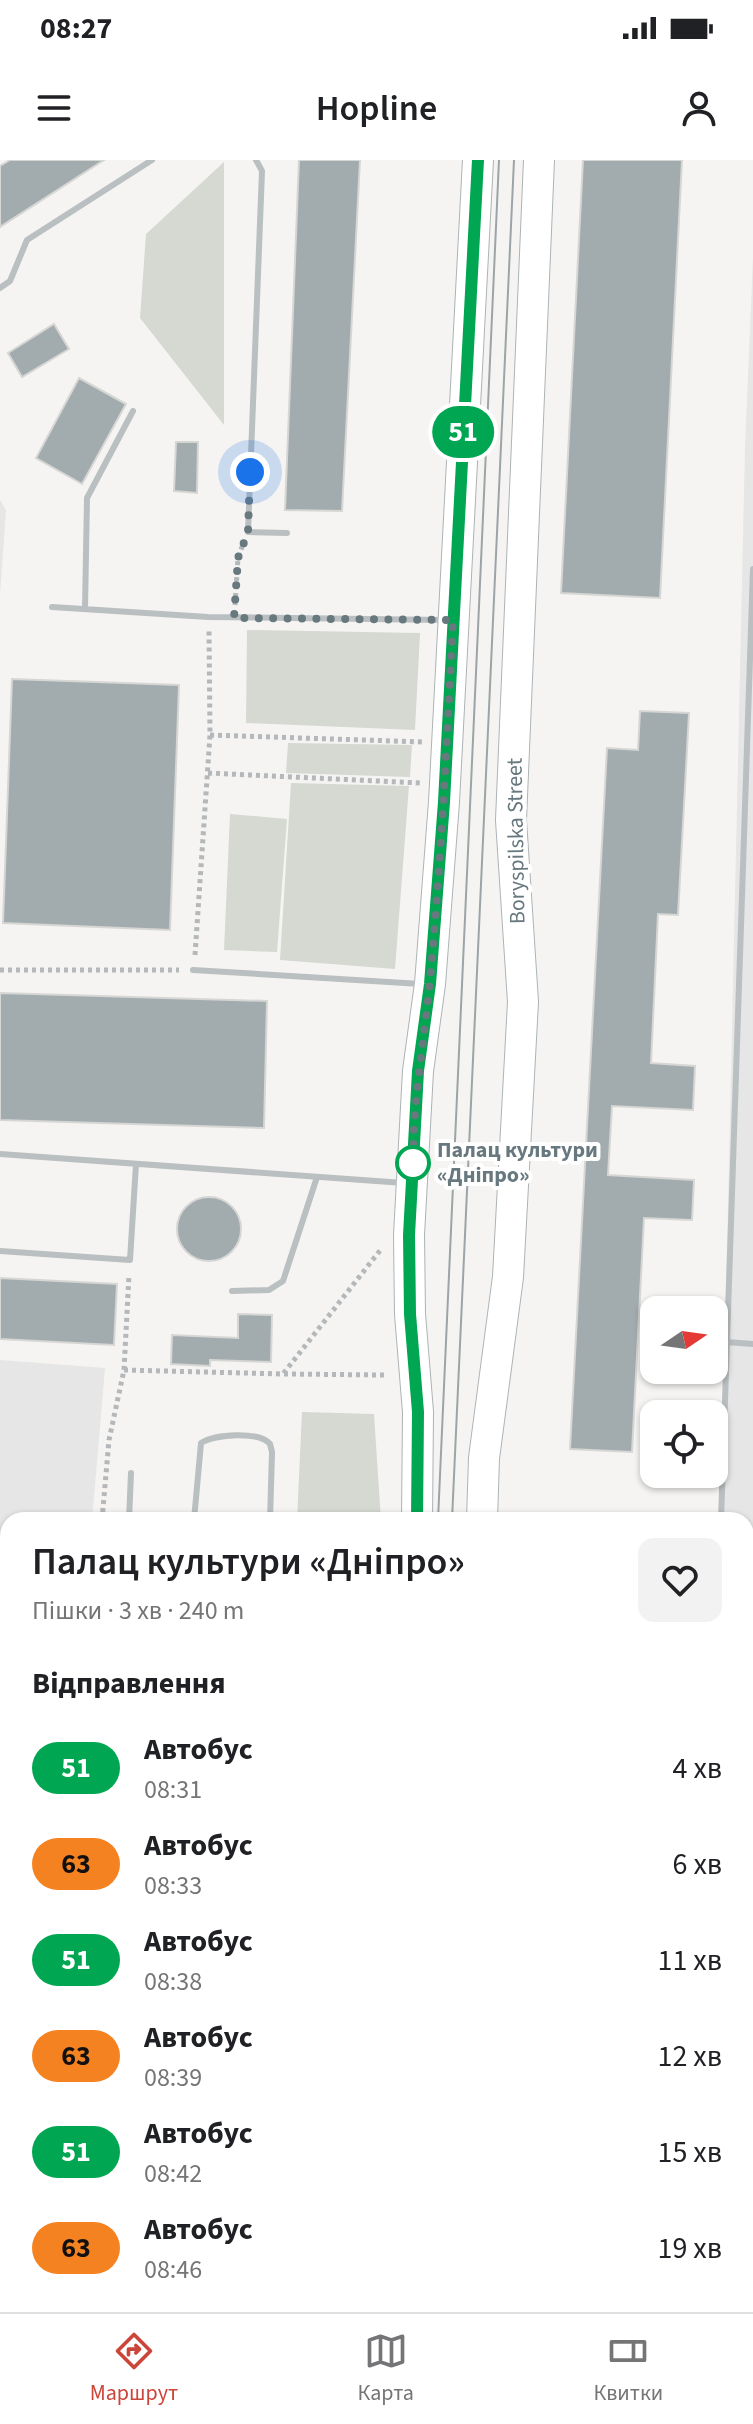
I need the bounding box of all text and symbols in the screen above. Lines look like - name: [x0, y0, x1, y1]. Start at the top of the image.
- text: 08:27: [40, 7, 112, 50]
- text: Hopline: [316, 83, 437, 134]
- icon: menu: [32, 86, 76, 130]
- icon: person: [677, 86, 721, 130]
- line badge: 51: [427, 406, 499, 458]
- text: 51: [448, 412, 478, 452]
- your location: [230, 452, 270, 492]
- street label: Boryspilska Street: [499, 757, 533, 924]
- place label: Палац культури «Дніпро»: [437, 1134, 598, 1191]
- marker: Палац культури «Дніпро»: [396, 1146, 430, 1180]
- north arrow: [640, 1296, 728, 1384]
- map controls: [640, 1296, 728, 1488]
- button: locate: [640, 1400, 728, 1488]
- text: Палац культури «Дніпро»: [32, 1535, 465, 1589]
- button: heart: [638, 1538, 722, 1622]
- text: Пішки · 3 хв · 240 m: [32, 1592, 244, 1629]
- text: Відправлення: [32, 1662, 226, 1705]
- text: Автобус: [144, 1728, 253, 1771]
- text: 4 хв: [672, 1747, 722, 1790]
- text: 51: [61, 1748, 91, 1788]
- text: 08:31: [144, 1771, 202, 1808]
- text: Автобус: [144, 1824, 253, 1867]
- text: 6 хв: [672, 1843, 722, 1886]
- text: 63: [61, 1844, 91, 1884]
- text: 08:33: [144, 1867, 202, 1904]
- text: Автобус: [144, 1920, 253, 1963]
- text: 11 хв: [658, 1939, 722, 1982]
- text: 51: [61, 1940, 91, 1980]
- text: 08:38: [144, 1963, 202, 2000]
- text: Автобус: [144, 2016, 253, 2059]
- text: 12 хв: [658, 2035, 722, 2078]
- text: 63: [61, 2036, 91, 2076]
- text: 08:39: [144, 2059, 202, 2096]
- text: Автобус: [144, 2112, 253, 2155]
- text: 15 хв: [658, 2131, 722, 2174]
- text: 51: [61, 2132, 91, 2172]
- text: 08:42: [144, 2155, 202, 2192]
- text: Автобус: [144, 2208, 253, 2251]
- text: 19 хв: [658, 2227, 722, 2270]
- text: 63: [61, 2228, 91, 2268]
- text: 08:46: [144, 2251, 202, 2288]
- tab: Маршрут: [90, 2329, 178, 2409]
- tab: Карта: [358, 2329, 414, 2409]
- tab: Квитки: [593, 2329, 663, 2409]

